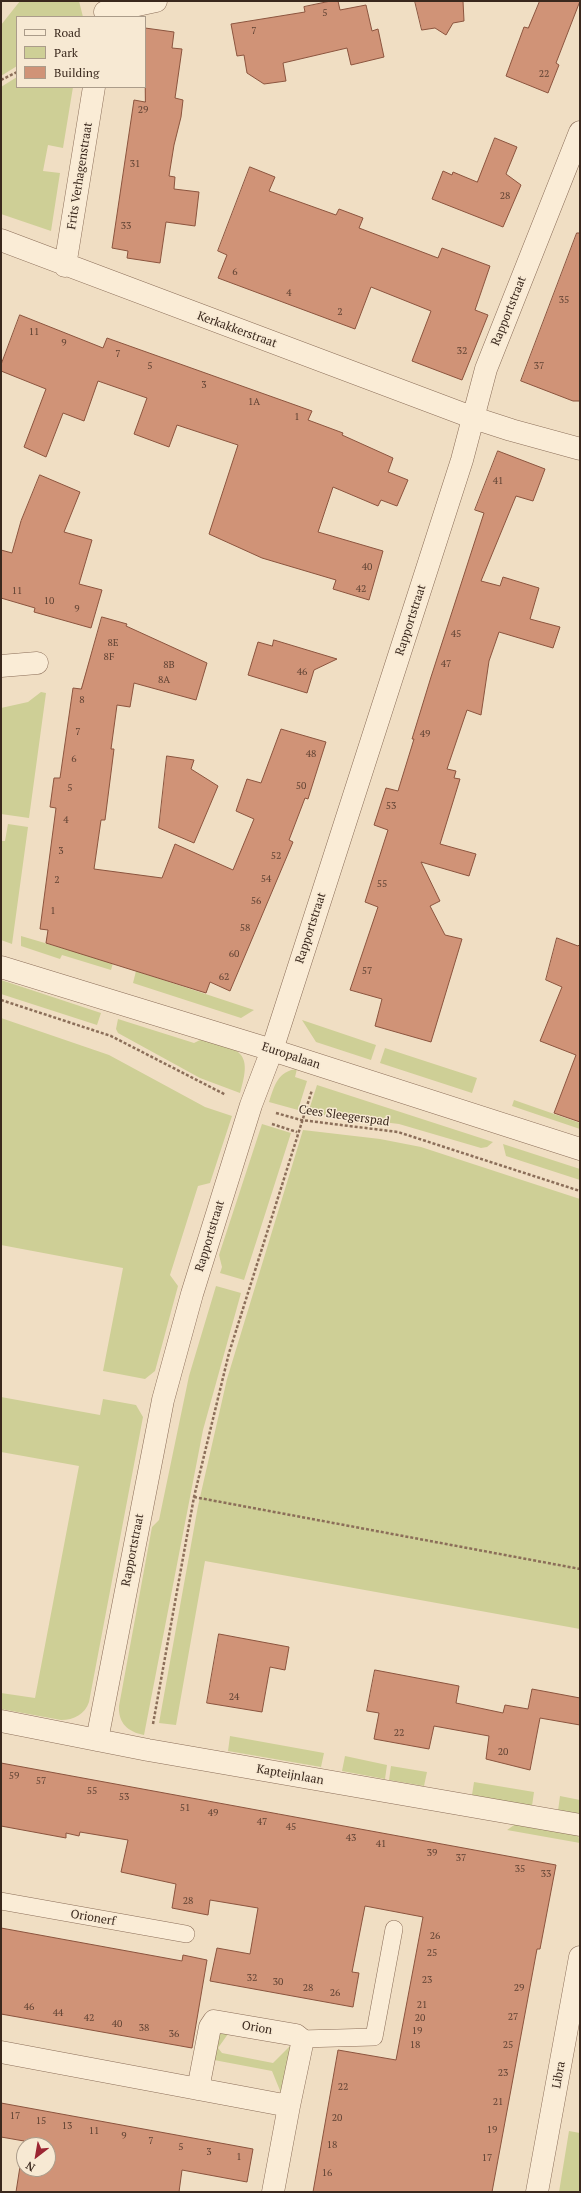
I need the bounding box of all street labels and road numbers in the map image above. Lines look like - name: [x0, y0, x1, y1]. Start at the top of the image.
- street label: Frits Verhagenstraat: [64, 121, 96, 231]
- street label: Rapportstraat: [488, 274, 530, 348]
- street label: Kerkakkerstraat: [195, 309, 279, 351]
- street label: Rapportstraat: [393, 583, 429, 657]
- street label: Rapportstraat: [293, 891, 329, 965]
- street label: Europalaan: [260, 1040, 322, 1072]
- street label: Cees Sleegerspad: [298, 1103, 390, 1129]
- street label: Rapportstraat: [192, 1199, 228, 1273]
- street label: Rapportstraat: [119, 1512, 147, 1588]
- street label: Kapteijnlaan: [255, 1762, 325, 1788]
- street label: Orionerf: [69, 1907, 117, 1929]
- street label: Orion: [241, 2018, 273, 2038]
- street label: Libra: [550, 2060, 568, 2090]

